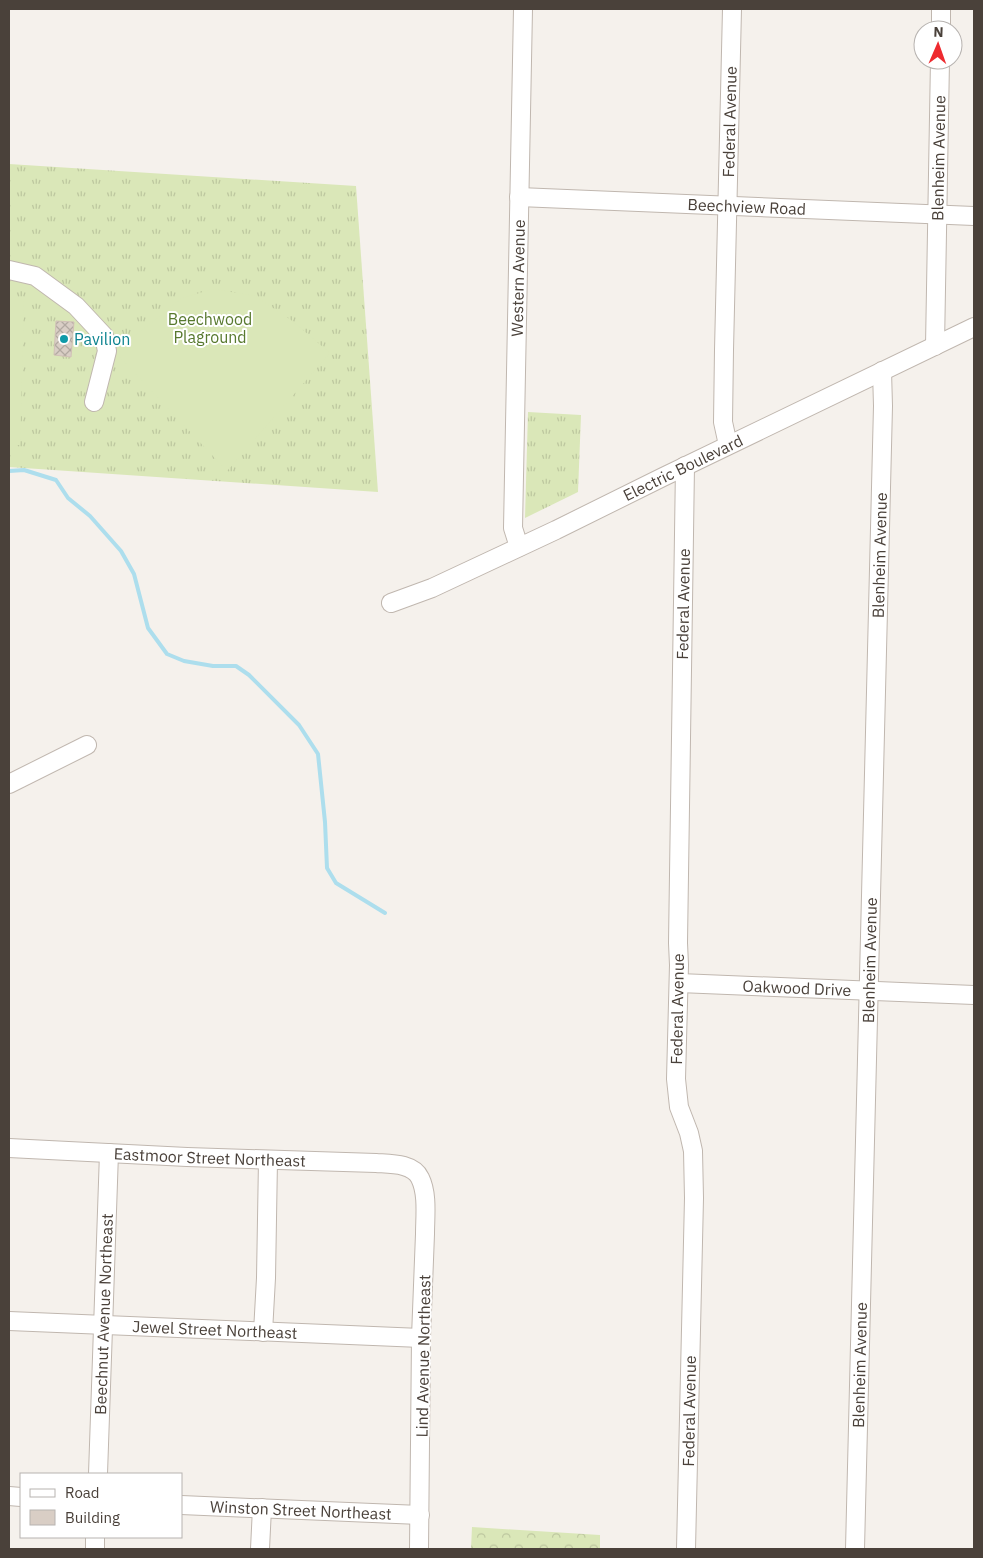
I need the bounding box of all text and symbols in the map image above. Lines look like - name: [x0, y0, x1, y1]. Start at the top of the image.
- north arrow: [913, 20, 963, 70]
- text: N: [933, 23, 944, 41]
- street label: Federal Avenue: [718, 65, 741, 178]
- street label: Blenheim Avenue: [927, 95, 949, 221]
- street label: Beechview Road: [687, 194, 806, 219]
- street label: Western Avenue: [507, 219, 529, 337]
- park label: Beechwood Plaground: [168, 309, 252, 347]
- place label: Pavilion: [74, 329, 130, 349]
- marker: Pavilion: [58, 333, 70, 345]
- street label: Electric Boulevard: [620, 430, 746, 505]
- street label: Blenheim Avenue: [868, 492, 891, 618]
- street label: Federal Avenue: [672, 548, 694, 660]
- street label: Blenheim Avenue: [858, 897, 881, 1023]
- street label: Federal Avenue: [666, 953, 688, 1065]
- street label: Oakwood Drive: [742, 976, 852, 1000]
- street label: Eastmoor Street Northeast: [113, 1143, 306, 1171]
- street label: Beechnut Avenue Northeast: [90, 1213, 117, 1415]
- street label: Lind Avenue Northeast: [412, 1274, 434, 1438]
- street label: Blenheim Avenue: [848, 1302, 871, 1428]
- street label: Jewel Street Northeast: [132, 1316, 298, 1343]
- street label: Federal Avenue: [678, 1355, 700, 1467]
- legend: [20, 1473, 182, 1538]
- text: Road: [65, 1483, 100, 1502]
- street label: Winston Street Northeast: [210, 1496, 392, 1524]
- text: Building: [65, 1508, 120, 1527]

